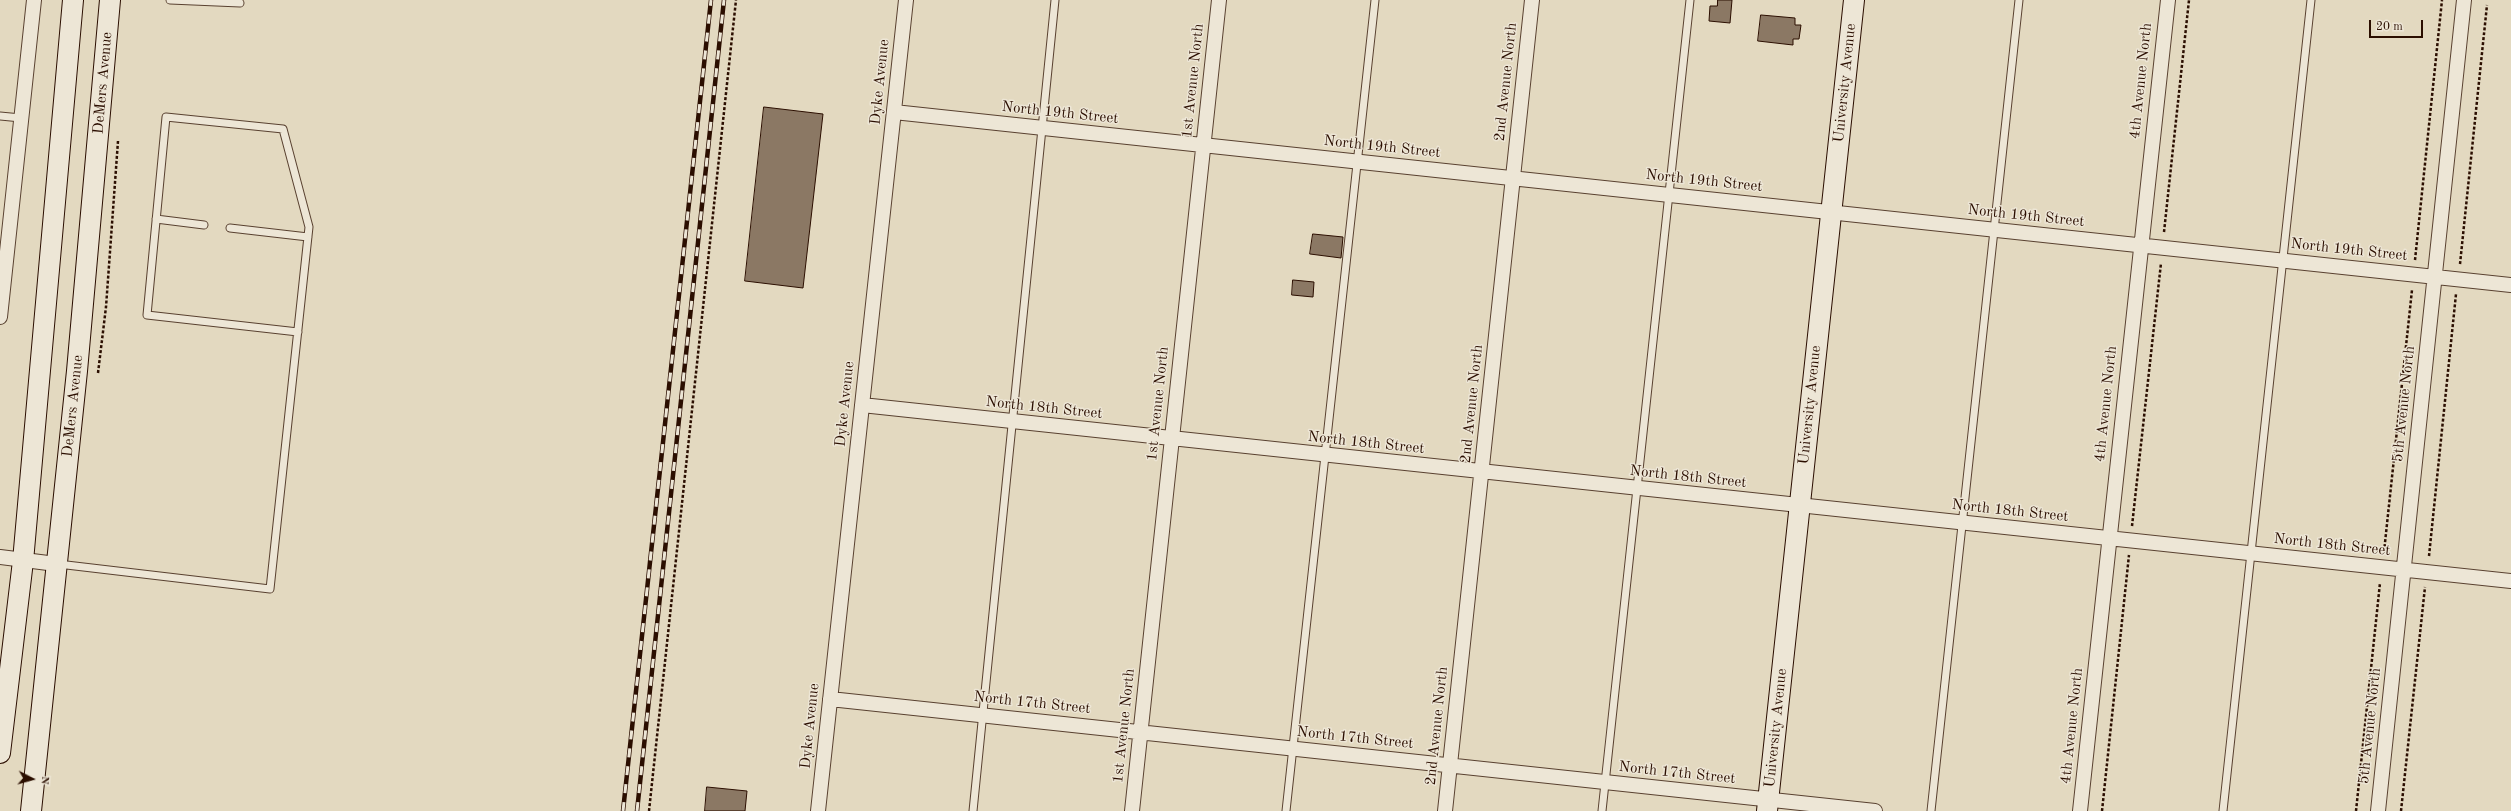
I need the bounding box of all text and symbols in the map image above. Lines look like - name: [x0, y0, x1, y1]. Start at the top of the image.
- scale bar: [2371, 12, 2425, 38]
- text: 20 m: [2376, 21, 2403, 33]
- street label: 2nd Avenue North: [1491, 22, 1521, 142]
- street label: 4th Avenue North: [2126, 22, 2156, 140]
- street label: 1st Avenue North: [1178, 23, 1208, 139]
- street label: University Avenue: [1830, 23, 1860, 143]
- street label: DeMers Avenue: [90, 31, 116, 135]
- street label: Dyke Avenue: [867, 38, 893, 126]
- street label: North 19th Street: [1001, 98, 1119, 128]
- street label: North 19th Street: [1323, 132, 1441, 162]
- street label: North 19th Street: [1645, 166, 1763, 196]
- street label: North 19th Street: [1967, 201, 2085, 231]
- street label: North 19th Street: [2290, 235, 2408, 265]
- street label: 2nd Avenue North: [1457, 344, 1487, 464]
- street label: University Avenue: [1795, 345, 1825, 465]
- street label: 4th Avenue North: [2091, 345, 2121, 463]
- street label: 5th Avenue North: [2389, 345, 2419, 463]
- street label: 1st Avenue North: [1143, 346, 1173, 462]
- street label: DeMers Avenue: [59, 354, 87, 458]
- street label: Dyke Avenue: [832, 360, 858, 448]
- street label: North 18th Street: [985, 393, 1103, 423]
- street label: North 18th Street: [1307, 428, 1425, 458]
- street label: North 18th Street: [1629, 462, 1747, 492]
- street label: North 18th Street: [1951, 496, 2069, 526]
- street label: North 18th Street: [2273, 530, 2391, 560]
- street label: 2nd Avenue North: [1422, 666, 1452, 786]
- street label: 4th Avenue North: [2057, 667, 2087, 785]
- street label: 5th Avenue North: [2355, 667, 2385, 785]
- street label: 1st Avenue North: [1109, 668, 1139, 784]
- street label: University Avenue: [1761, 668, 1791, 788]
- street label: Dyke Avenue: [797, 682, 823, 770]
- street label: North 17th Street: [973, 688, 1091, 718]
- street label: North 17th Street: [1296, 723, 1414, 753]
- street label: North 17th Street: [1618, 758, 1736, 788]
- north arrow: [12, 759, 52, 799]
- text: N: [39, 776, 50, 785]

